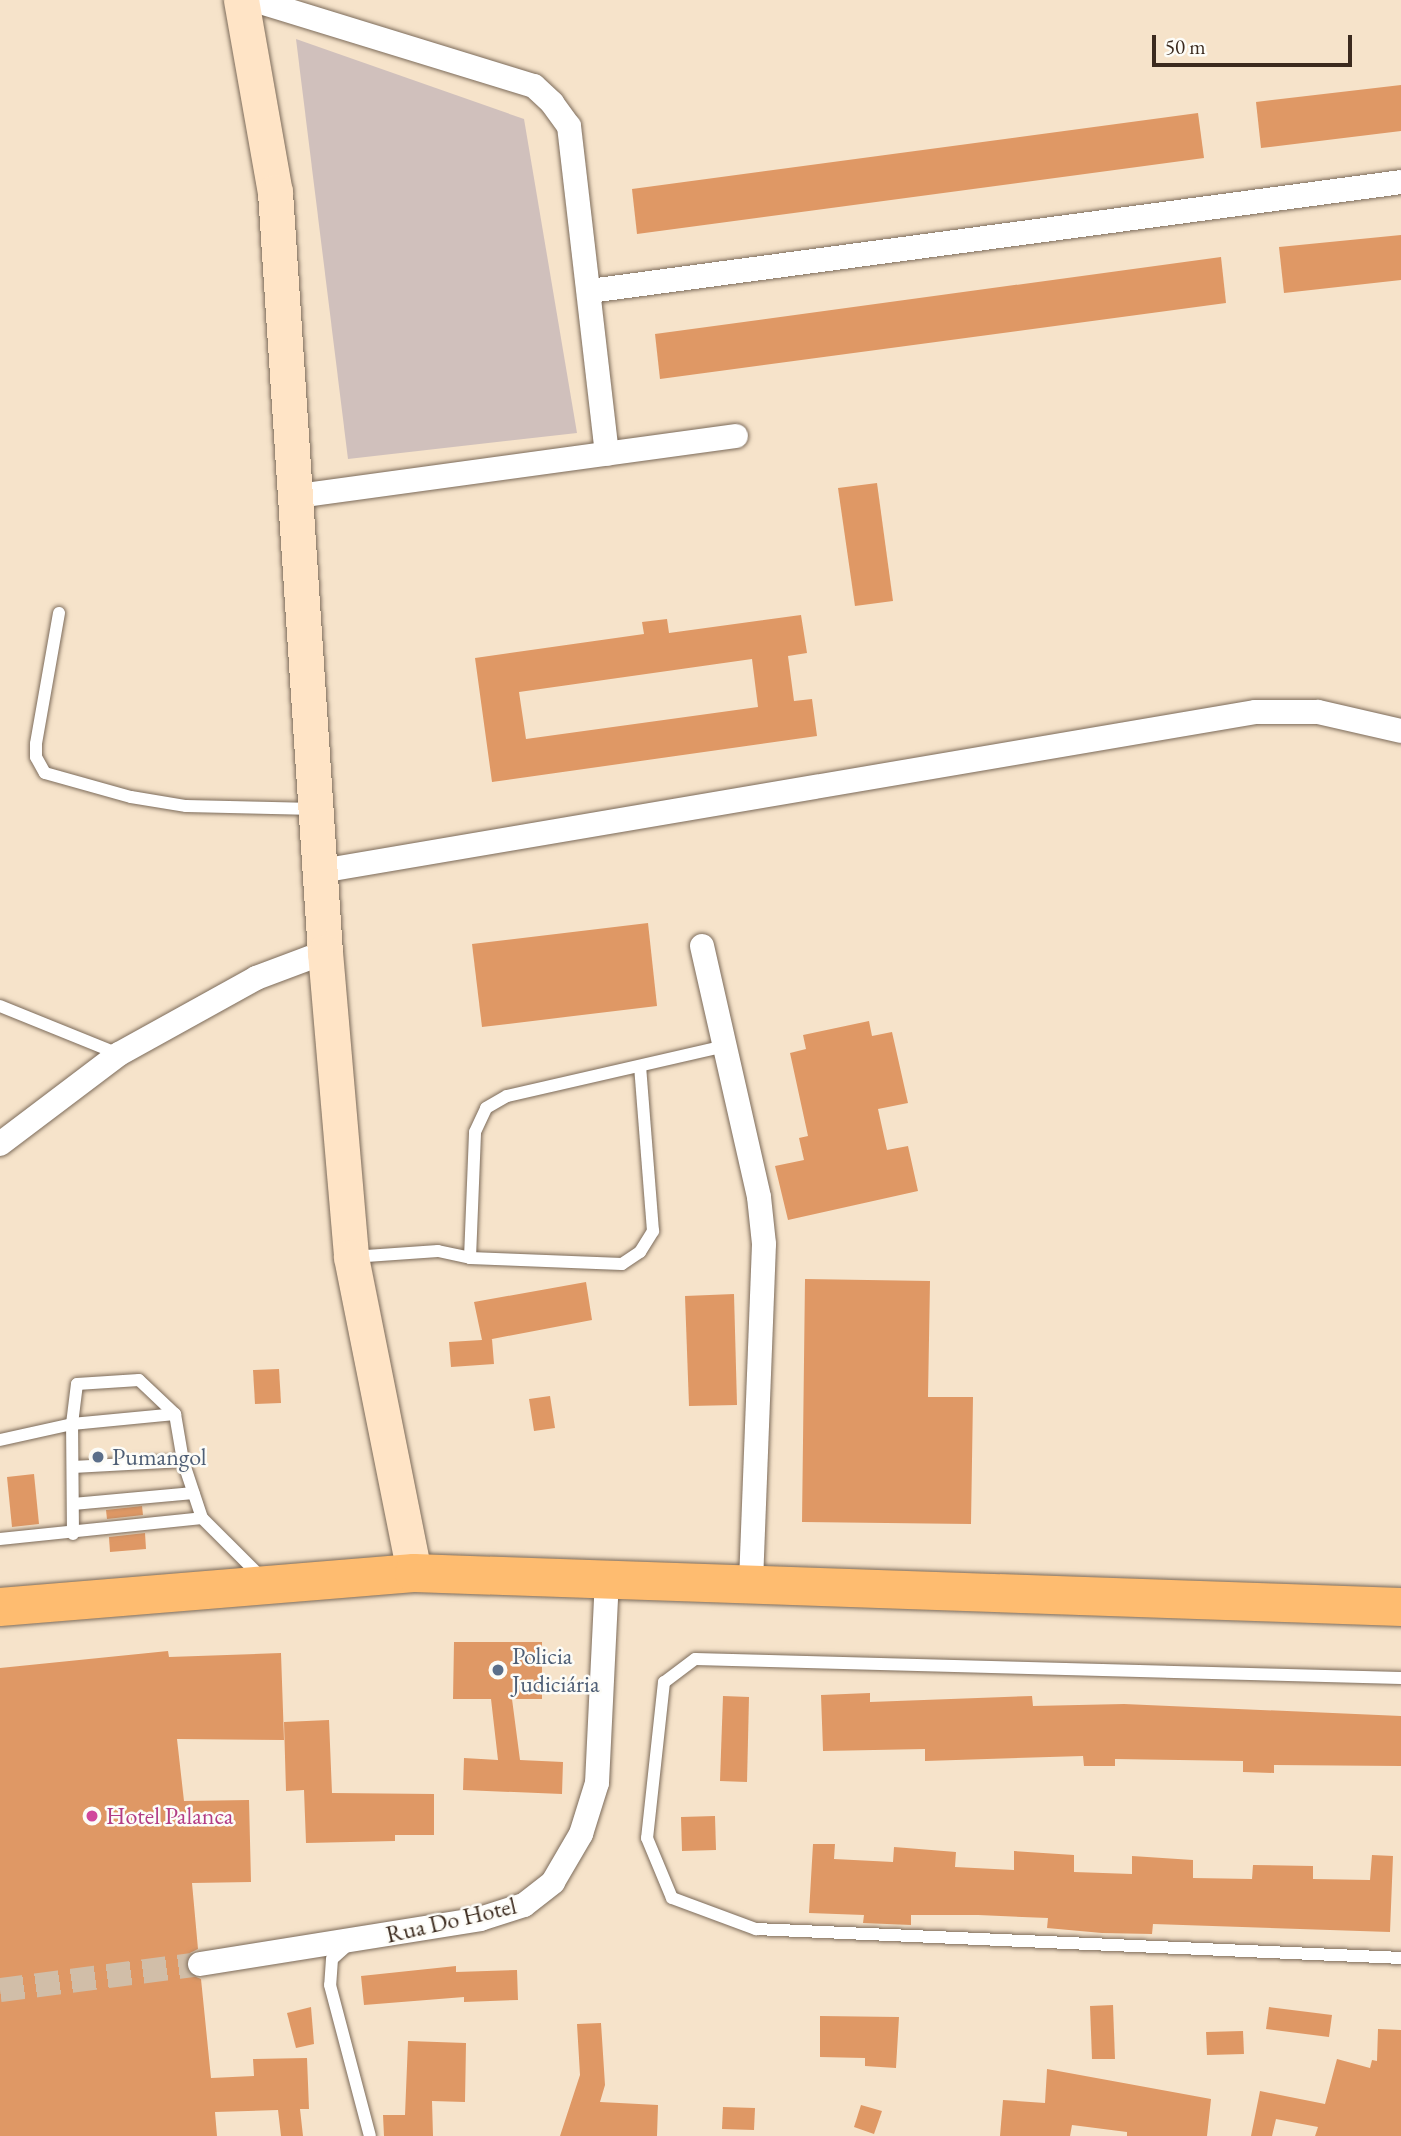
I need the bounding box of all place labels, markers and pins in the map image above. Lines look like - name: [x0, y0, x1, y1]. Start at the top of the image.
- place label: Pumangol: [112, 1443, 207, 1471]
- marker: Pumangol: [90, 1449, 106, 1465]
- place label: Policia Judiciária: [512, 1642, 600, 1698]
- marker: Policia Judiciária: [490, 1662, 506, 1678]
- place label: Hotel Palanca: [106, 1802, 233, 1830]
- marker: Hotel Palanca: [84, 1808, 100, 1824]

